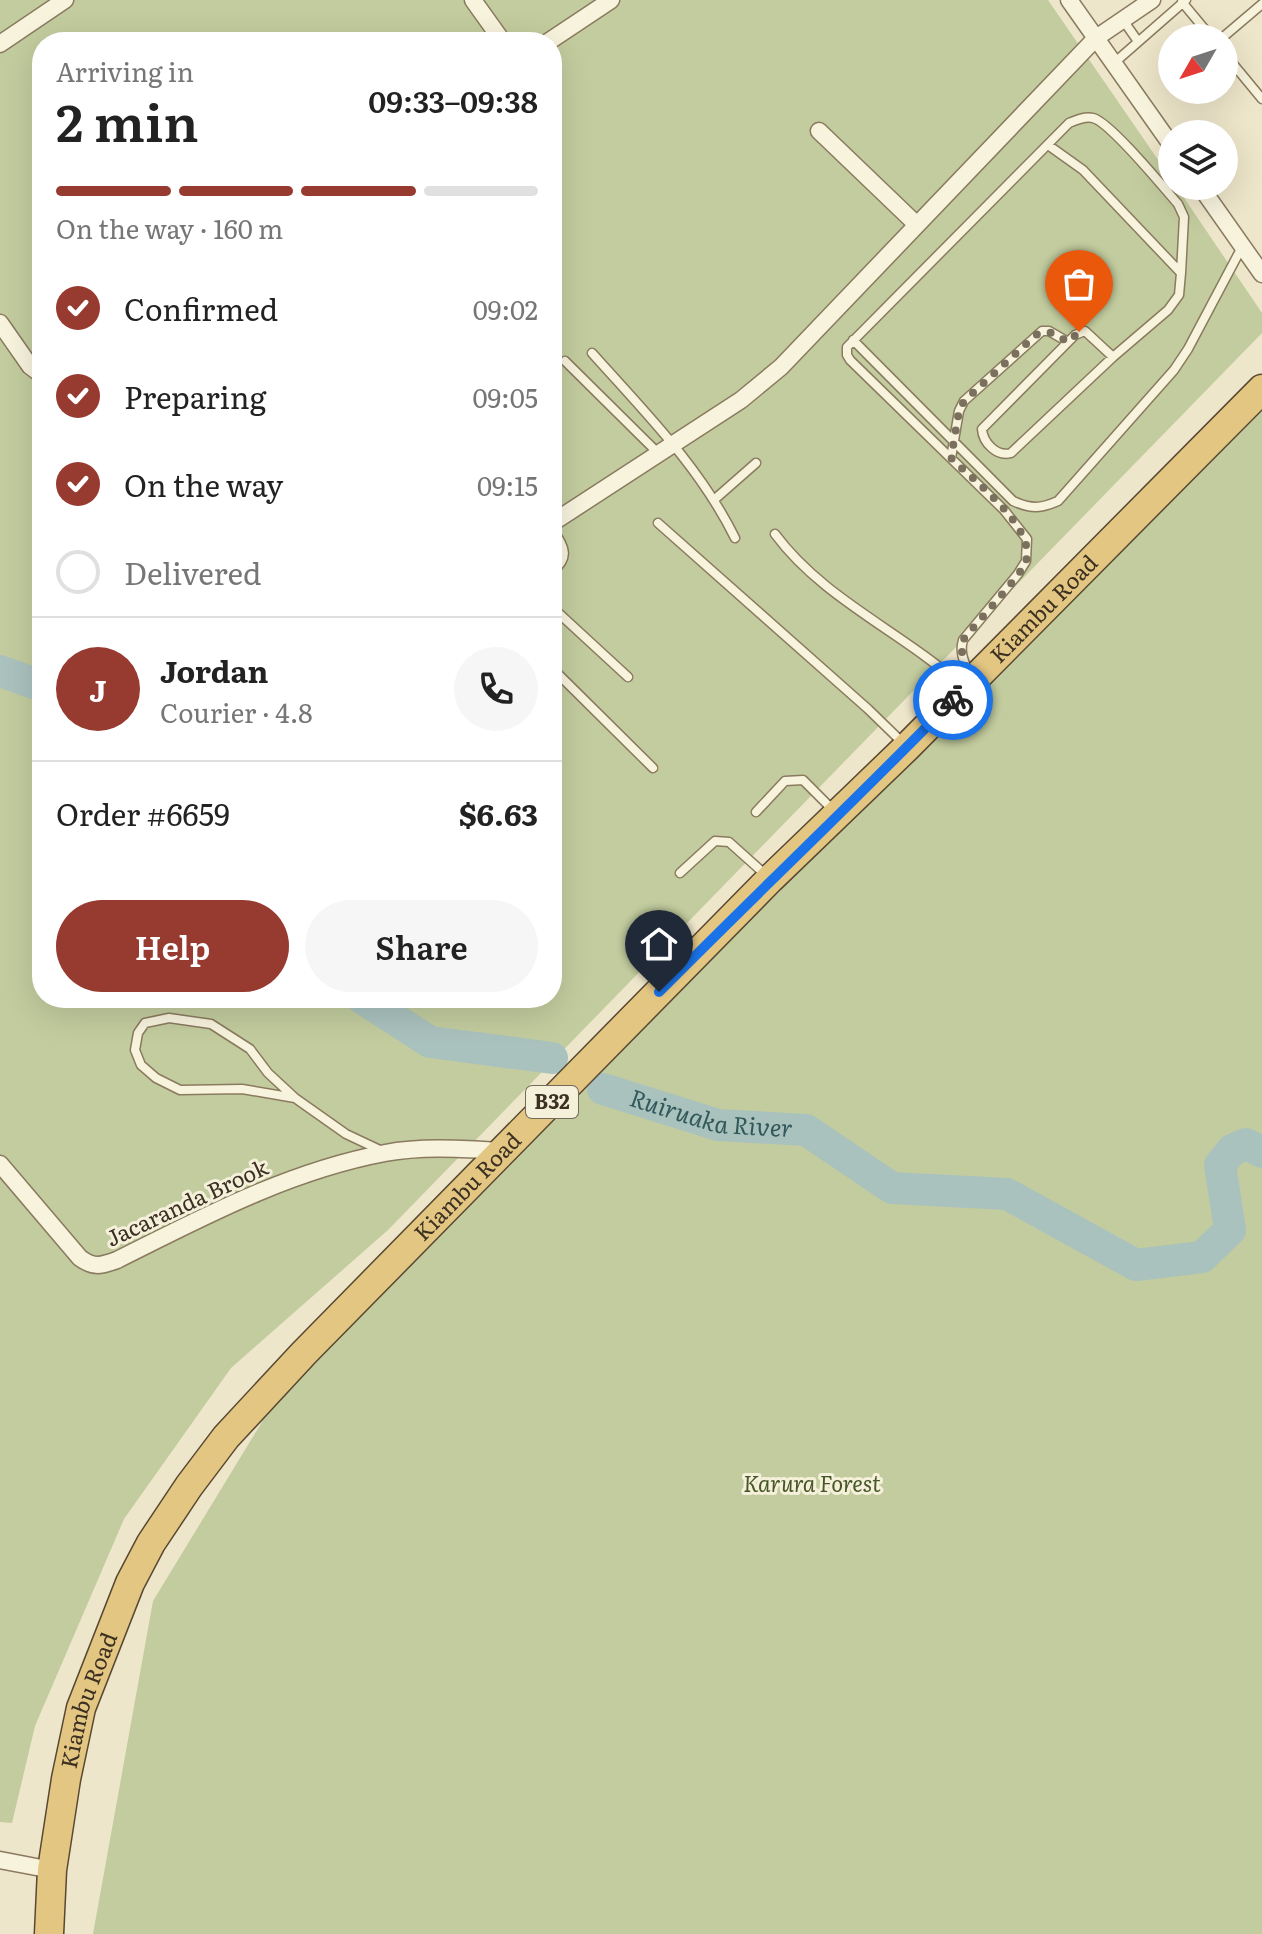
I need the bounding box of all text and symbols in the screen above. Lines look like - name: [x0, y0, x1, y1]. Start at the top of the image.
- north arrow: [1158, 24, 1238, 104]
- map controls: [1158, 24, 1238, 200]
- text: Arriving in: [56, 51, 194, 90]
- text: 09:33–09:38: [368, 78, 538, 122]
- text: 2 min: [56, 81, 199, 158]
- button: layers: [1158, 120, 1238, 200]
- text: On the way · 160 m: [56, 208, 283, 247]
- pin: [1045, 250, 1113, 332]
- icon: bag: [1057, 262, 1101, 306]
- icon: check: [56, 286, 100, 330]
- text: Confirmed: [124, 286, 278, 330]
- text: 09:02: [473, 289, 538, 328]
- icon: check: [56, 374, 100, 418]
- text: Preparing: [124, 374, 266, 418]
- text: 09:05: [472, 377, 538, 416]
- icon: check: [56, 462, 100, 506]
- text: On the way: [124, 462, 283, 506]
- text: 09:15: [477, 465, 538, 504]
- street label: Kiambu Road: [981, 546, 1104, 670]
- text: Delivered: [124, 550, 261, 594]
- button: phone: [454, 647, 538, 731]
- text: Jordan: [160, 648, 268, 692]
- courier: [913, 660, 993, 740]
- text: J: [89, 667, 107, 711]
- icon: bike: [931, 678, 975, 722]
- text: Courier · 4.8: [160, 692, 313, 731]
- text: Order #6659: [56, 791, 230, 835]
- text: $6.63: [459, 791, 538, 835]
- button: Help: [56, 900, 289, 992]
- button: Share: [305, 900, 538, 992]
- pin: [625, 910, 693, 992]
- icon: home: [637, 922, 681, 966]
- water label: Ruiruaka River: [626, 1079, 794, 1144]
- road number: B32: [526, 1086, 578, 1118]
- street label: Kiambu Road: [405, 1124, 528, 1248]
- street label: Jacaranda Brook: [100, 1149, 273, 1254]
- park label: Karura Forest: [743, 1466, 881, 1499]
- street label: Kiambu Road: [51, 1627, 124, 1771]

